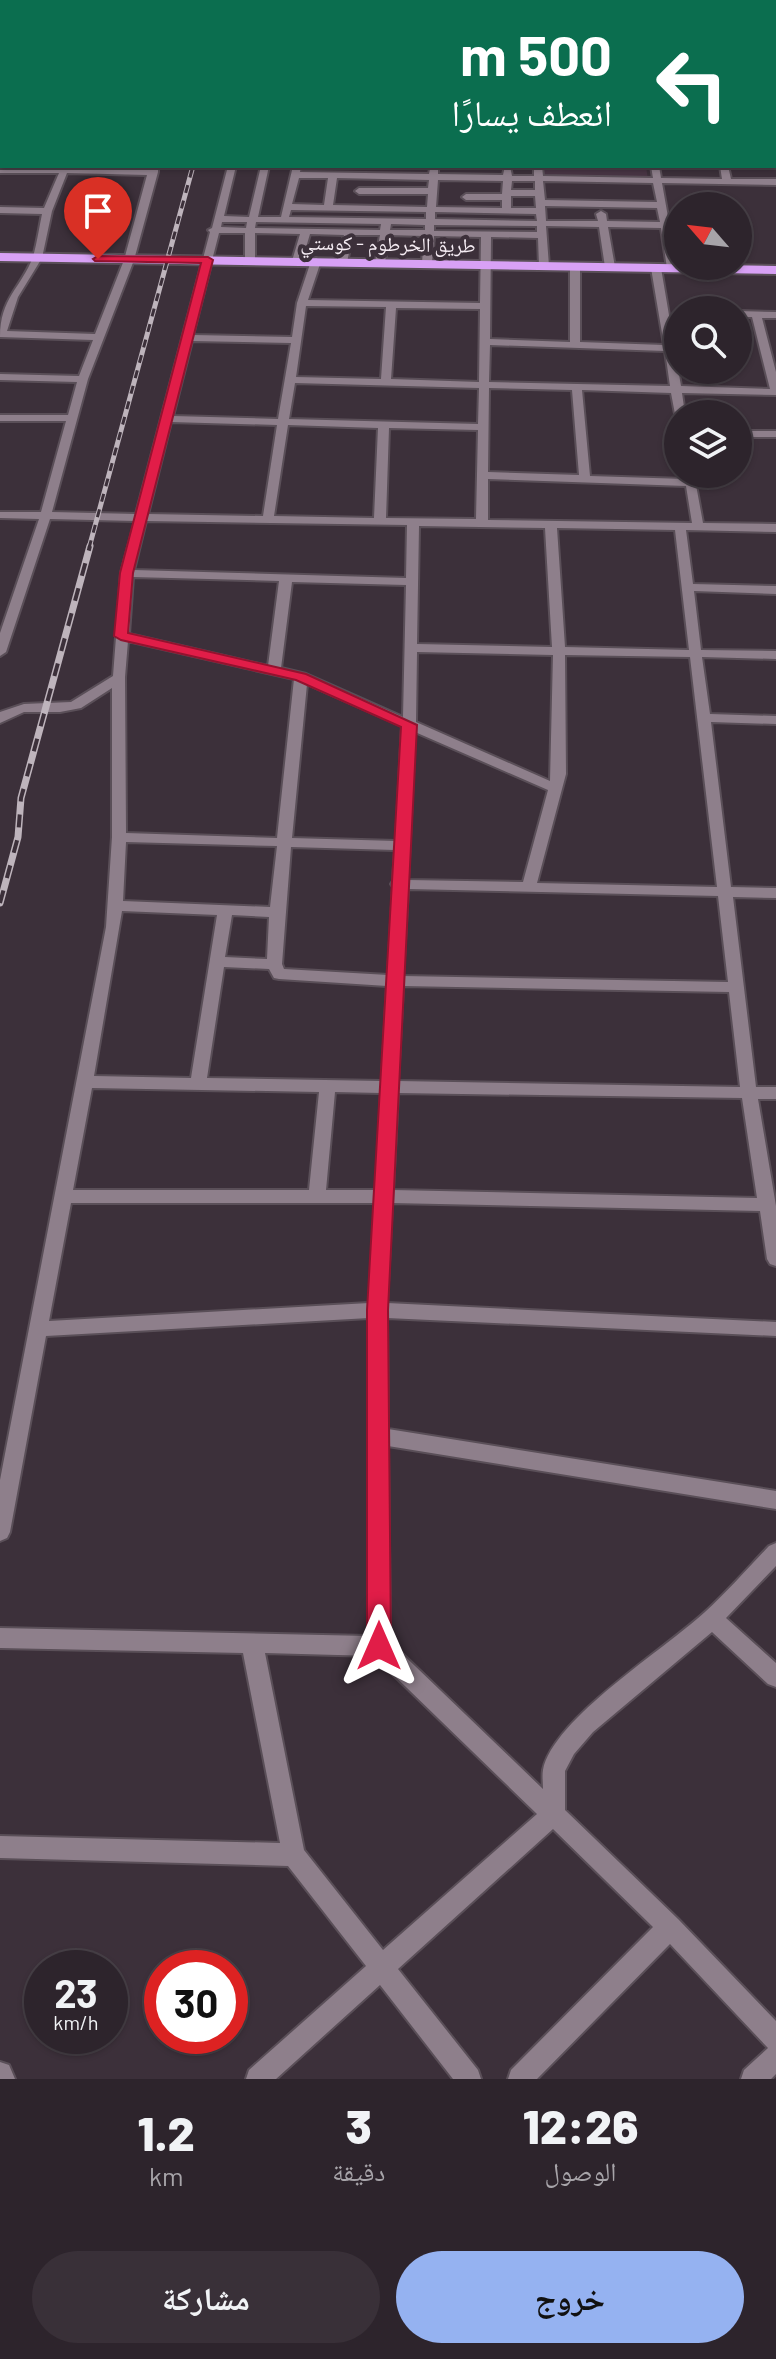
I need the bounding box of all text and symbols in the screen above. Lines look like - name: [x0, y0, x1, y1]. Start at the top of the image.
- text: 500 m: [460, 20, 612, 87]
- icon: left: [640, 32, 744, 136]
- text: انعطف يسارًا: [452, 90, 612, 133]
- pin: [64, 177, 132, 259]
- icon: arrive: [76, 189, 120, 233]
- north arrow: [664, 192, 752, 280]
- map controls: [664, 192, 752, 488]
- street label: طريق الخرطوم - كوستي: [300, 229, 476, 262]
- button: search: [664, 296, 752, 384]
- button: layers: [664, 400, 752, 488]
- position arrow: [337, 1604, 421, 1688]
- speed limit sign: 30: [144, 1950, 248, 2054]
- text: 23: [54, 1968, 98, 2016]
- text: km/h: [53, 2010, 99, 2034]
- text: 3: [346, 2096, 372, 2154]
- text: 12:26: [523, 2096, 638, 2154]
- text: 1.2: [138, 2103, 195, 2161]
- text: دقيقة: [332, 2155, 385, 2186]
- text: الوصول: [545, 2155, 617, 2186]
- text: km: [149, 2160, 183, 2191]
- button: مشاركة: [32, 2251, 380, 2343]
- button: خروج: [396, 2251, 744, 2343]

